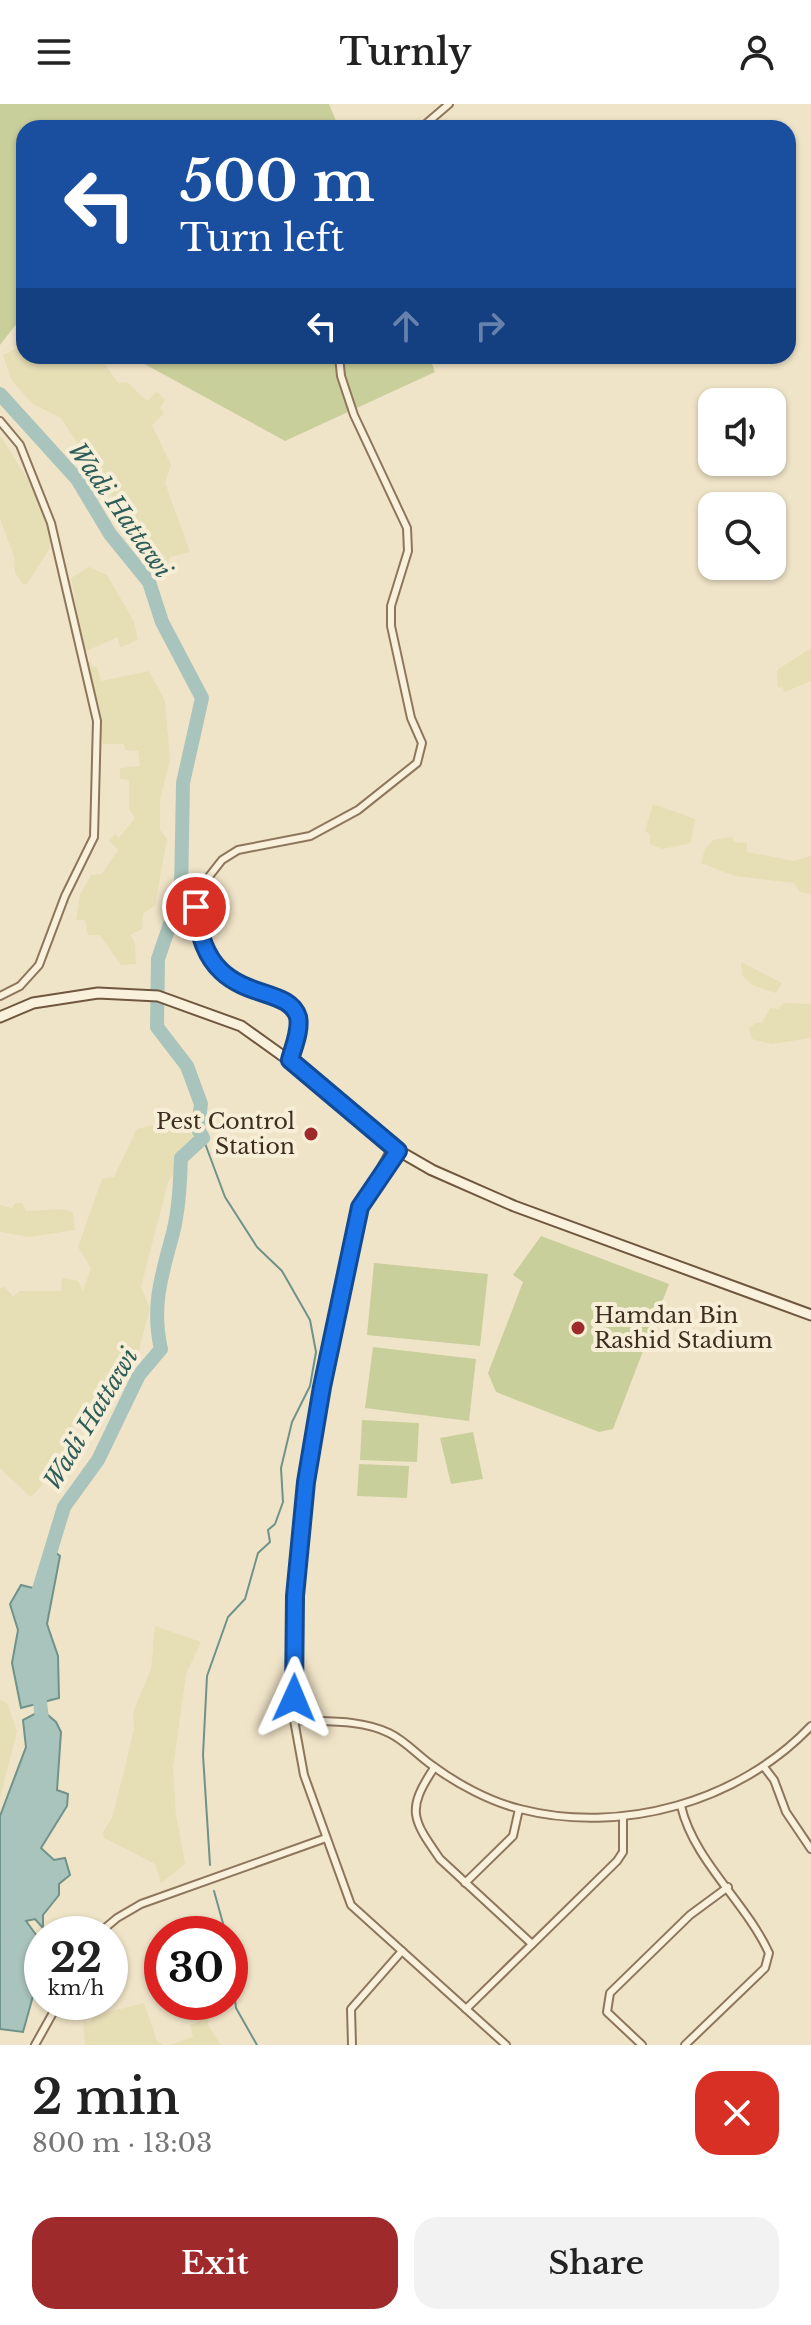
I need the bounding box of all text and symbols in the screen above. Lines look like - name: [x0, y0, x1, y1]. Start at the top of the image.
- icon: menu: [32, 30, 76, 74]
- text: Turnly: [340, 30, 471, 75]
- icon: person: [735, 30, 779, 74]
- text: 500 m: [180, 147, 375, 216]
- icon: left: [48, 152, 152, 256]
- text: Turn left: [180, 216, 344, 261]
- icon: left: [300, 304, 344, 348]
- icon: ahead: [384, 304, 428, 348]
- icon: right: [468, 304, 512, 348]
- map controls: [698, 388, 786, 580]
- button: sound: [698, 388, 786, 476]
- water label: Wadi Hattawi: [63, 436, 178, 584]
- button: search: [698, 492, 786, 580]
- pin: [162, 873, 230, 941]
- icon: arrive: [174, 885, 218, 929]
- place label: Pest Control Station: [156, 1108, 295, 1160]
- marker: Pest Control Station: [302, 1125, 320, 1143]
- place label: Hamdan Bin Rashid Stadium: [594, 1302, 773, 1354]
- marker: Hamdan Bin Rashid Stadium: [569, 1319, 587, 1337]
- water label: Wadi Hattawi: [37, 1343, 144, 1494]
- position arrow: [252, 1656, 336, 1740]
- speed limit sign: 30: [144, 1916, 248, 2020]
- text: 22: [50, 1933, 102, 1983]
- text: km/h: [48, 1976, 104, 2000]
- text: 2 min: [32, 2067, 180, 2127]
- button: close: [695, 2071, 779, 2155]
- text: 800 m · 13:03: [32, 2127, 212, 2159]
- button: Exit: [32, 2217, 398, 2309]
- button: Share: [414, 2217, 779, 2309]

